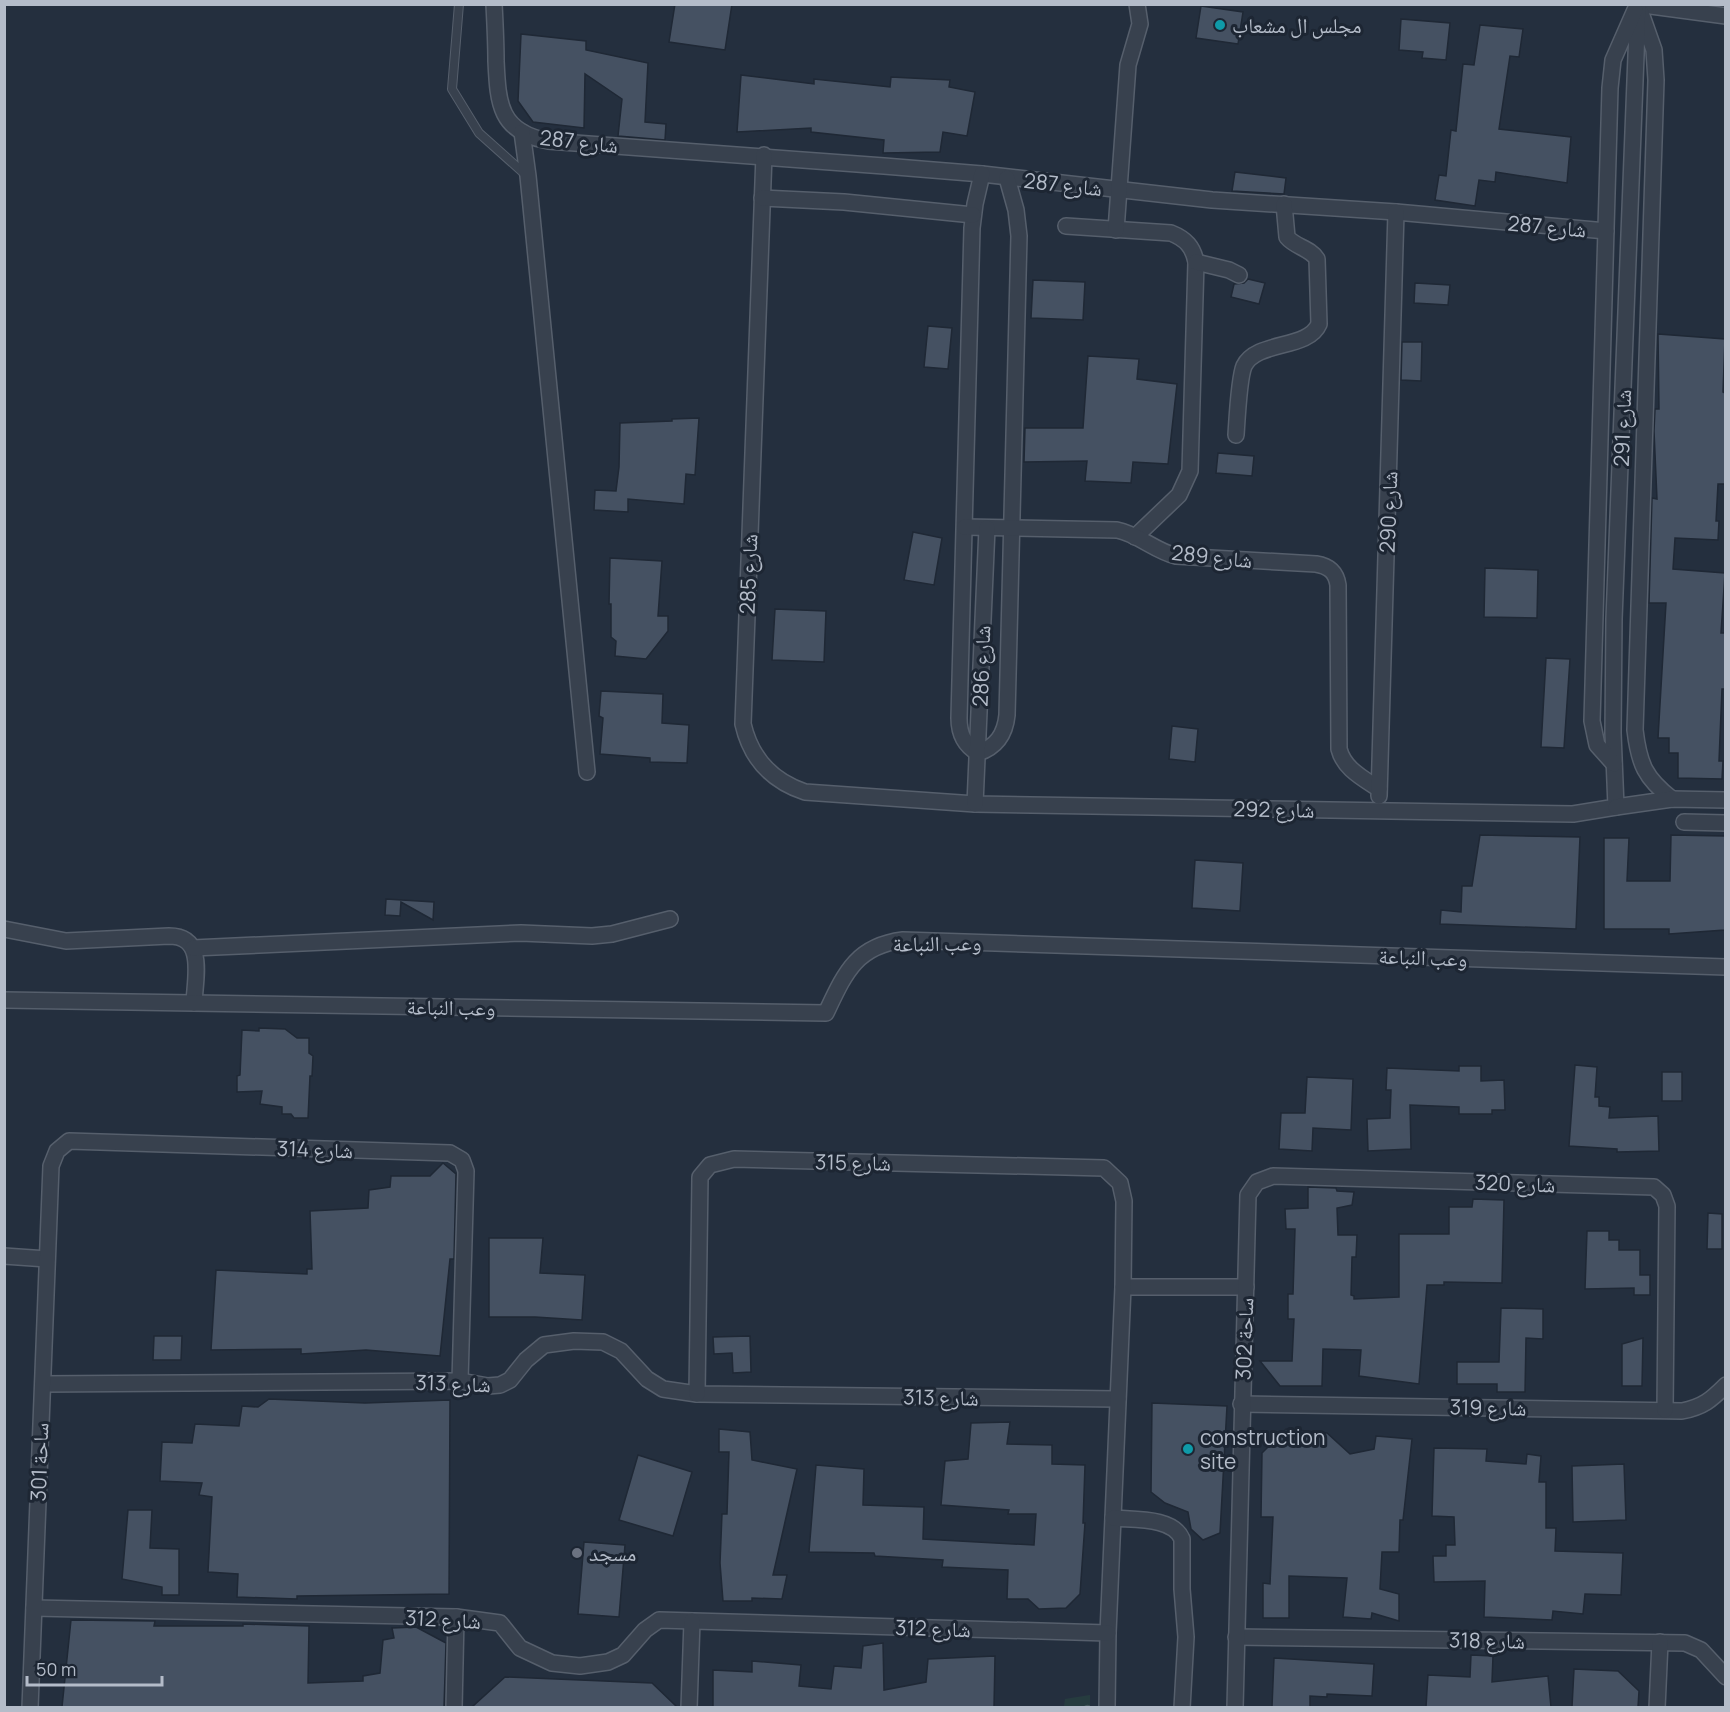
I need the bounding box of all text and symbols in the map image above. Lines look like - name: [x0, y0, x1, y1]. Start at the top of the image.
- place label: مجلس ال مشعاب: [1232, 11, 1362, 39]
- marker: مجلس ال مشعاب: [1213, 18, 1227, 32]
- street label: شارع 287: [538, 123, 620, 159]
- street label: شارع 287: [1022, 166, 1104, 202]
- street label: شارع 287: [1507, 209, 1587, 243]
- street label: شارع 291: [1607, 389, 1637, 467]
- street label: شارع 290: [1373, 471, 1403, 553]
- street label: شارع 285: [733, 533, 763, 615]
- street label: شارع 289: [1170, 538, 1254, 574]
- street label: شارع 286: [966, 625, 996, 707]
- street label: شارع 292: [1233, 794, 1315, 824]
- street label: وعب النباعة: [892, 928, 982, 958]
- street label: وعب النباعة: [1378, 941, 1468, 973]
- street label: وعب النباعة: [406, 992, 496, 1022]
- street label: شارع 314: [276, 1134, 354, 1164]
- street label: شارع 315: [815, 1147, 891, 1177]
- street label: شارع 320: [1474, 1168, 1556, 1198]
- street label: ساحة 302: [1229, 1297, 1259, 1381]
- street label: شارع 313: [415, 1368, 491, 1398]
- street label: شارع 313: [903, 1382, 979, 1412]
- street label: شارع 319: [1449, 1392, 1527, 1422]
- street label: ساحة 301: [24, 1422, 54, 1502]
- place label: construction site: [1200, 1423, 1326, 1475]
- marker: construction site: [1181, 1442, 1195, 1456]
- place label: مسجد: [589, 1539, 636, 1567]
- marker: مسجد: [570, 1546, 584, 1560]
- street label: شارع 312: [404, 1603, 482, 1635]
- street label: شارع 312: [895, 1613, 971, 1643]
- street label: شارع 318: [1449, 1625, 1525, 1655]
- scale bar: [27, 1649, 162, 1687]
- text: 50 m: [36, 1657, 76, 1681]

